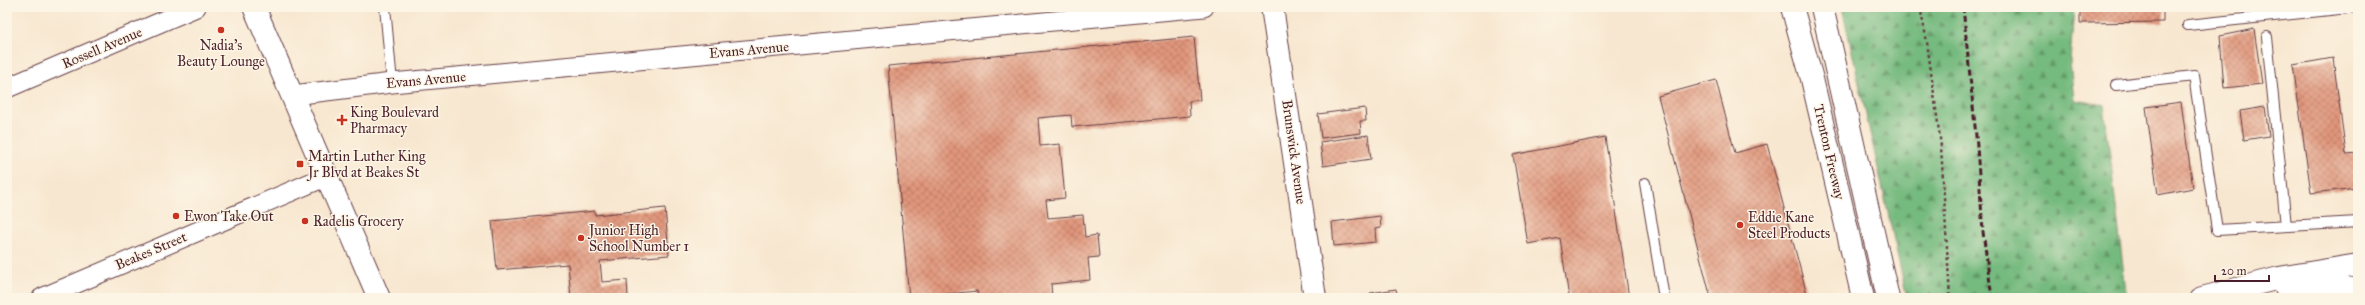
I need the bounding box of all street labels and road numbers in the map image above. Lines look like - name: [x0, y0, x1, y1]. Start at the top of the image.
- street label: Rossell Avenue: [59, 23, 145, 73]
- street label: Evans Avenue: [708, 38, 790, 62]
- street label: Evans Avenue: [385, 68, 467, 92]
- street label: Brunswick Avenue: [1278, 99, 1310, 205]
- street label: Trenton Freeway: [1810, 103, 1848, 202]
- street label: Beakes Street: [113, 228, 189, 274]

